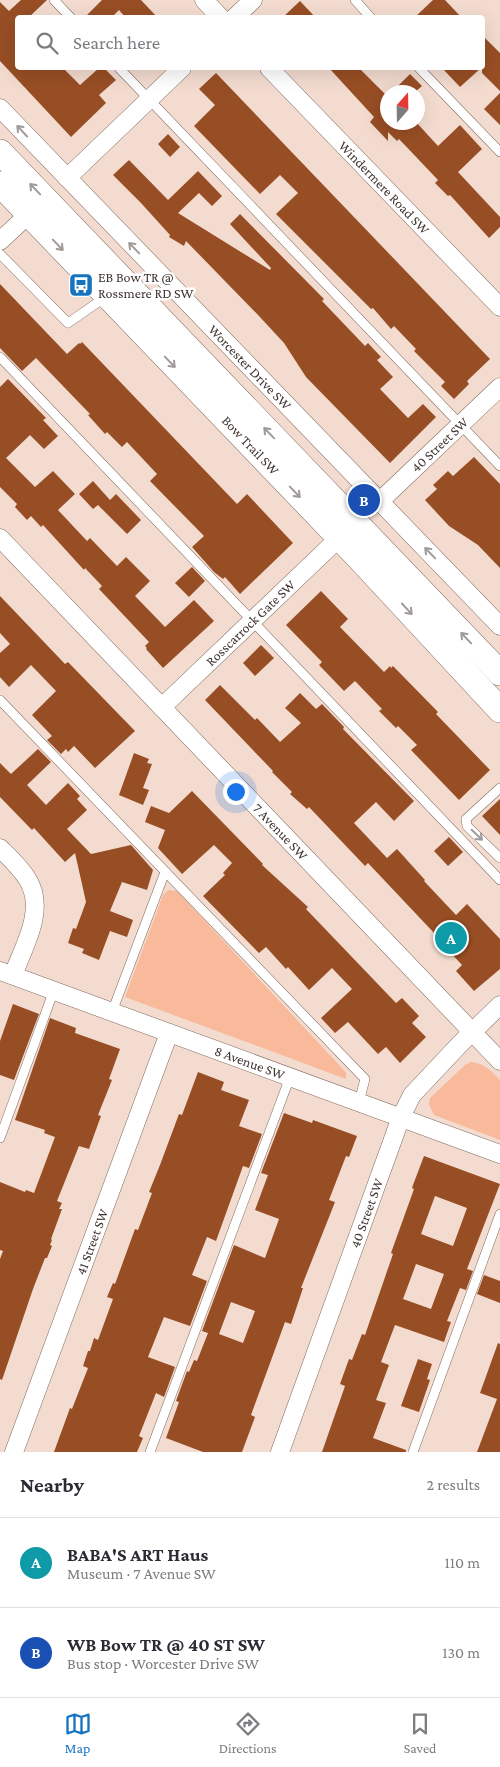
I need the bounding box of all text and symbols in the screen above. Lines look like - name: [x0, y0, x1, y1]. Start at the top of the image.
- search box: [15, 15, 485, 70]
- icon: search: [33, 29, 61, 57]
- text: Search here: [73, 32, 160, 53]
- north arrow: [380, 85, 425, 130]
- one-way arrow: [16, 124, 28, 137]
- street label: Windermere Road SW: [336, 137, 433, 237]
- one-way arrow: [29, 182, 41, 195]
- one-way arrow: [52, 238, 64, 251]
- one-way arrow: [128, 241, 140, 254]
- place label: EB Bow TR @ Rossmere RD SW: [98, 269, 193, 301]
- bus stop icon: EB Bow TR @ Rossmere RD SW: [68, 272, 94, 298]
- street label: Worcester Drive SW: [205, 321, 295, 413]
- one-way arrow: [164, 356, 177, 368]
- street label: Bow Trail SW: [219, 412, 283, 478]
- street label: 40 Street SW: [408, 414, 471, 475]
- one-way arrow: [263, 426, 275, 439]
- pin: B: [348, 481, 380, 519]
- one-way arrow: [289, 486, 301, 498]
- one-way arrow: [424, 547, 436, 560]
- street label: Rosscarrock Gate SW: [202, 576, 298, 669]
- one-way arrow: [401, 603, 413, 616]
- one-way arrow: [460, 632, 472, 644]
- your location: [223, 779, 249, 805]
- street label: 7 Avenue SW: [250, 800, 311, 863]
- one-way arrow: [470, 829, 483, 841]
- pin: A: [435, 919, 467, 957]
- street label: 8 Avenue SW: [213, 1042, 287, 1083]
- street label: 40 Street SW: [346, 1176, 386, 1250]
- street label: 41 Street SW: [72, 1207, 111, 1277]
- text: Nearby: [20, 1473, 84, 1497]
- text: 2 results: [427, 1476, 480, 1493]
- text: BABA'S ART Haus: [67, 1544, 208, 1565]
- text: A: [31, 1554, 41, 1571]
- text: 110 m: [444, 1554, 480, 1571]
- text: Museum · 7 Avenue SW: [67, 1565, 216, 1582]
- text: WB Bow TR @ 40 ST SW: [67, 1634, 265, 1655]
- text: B: [31, 1644, 41, 1661]
- text: 130 m: [442, 1644, 480, 1661]
- text: Bus stop · Worcester Drive SW: [67, 1655, 259, 1672]
- tab: Map: [64, 1710, 92, 1756]
- tab: Directions: [219, 1710, 277, 1756]
- tab: Saved: [404, 1710, 436, 1756]

